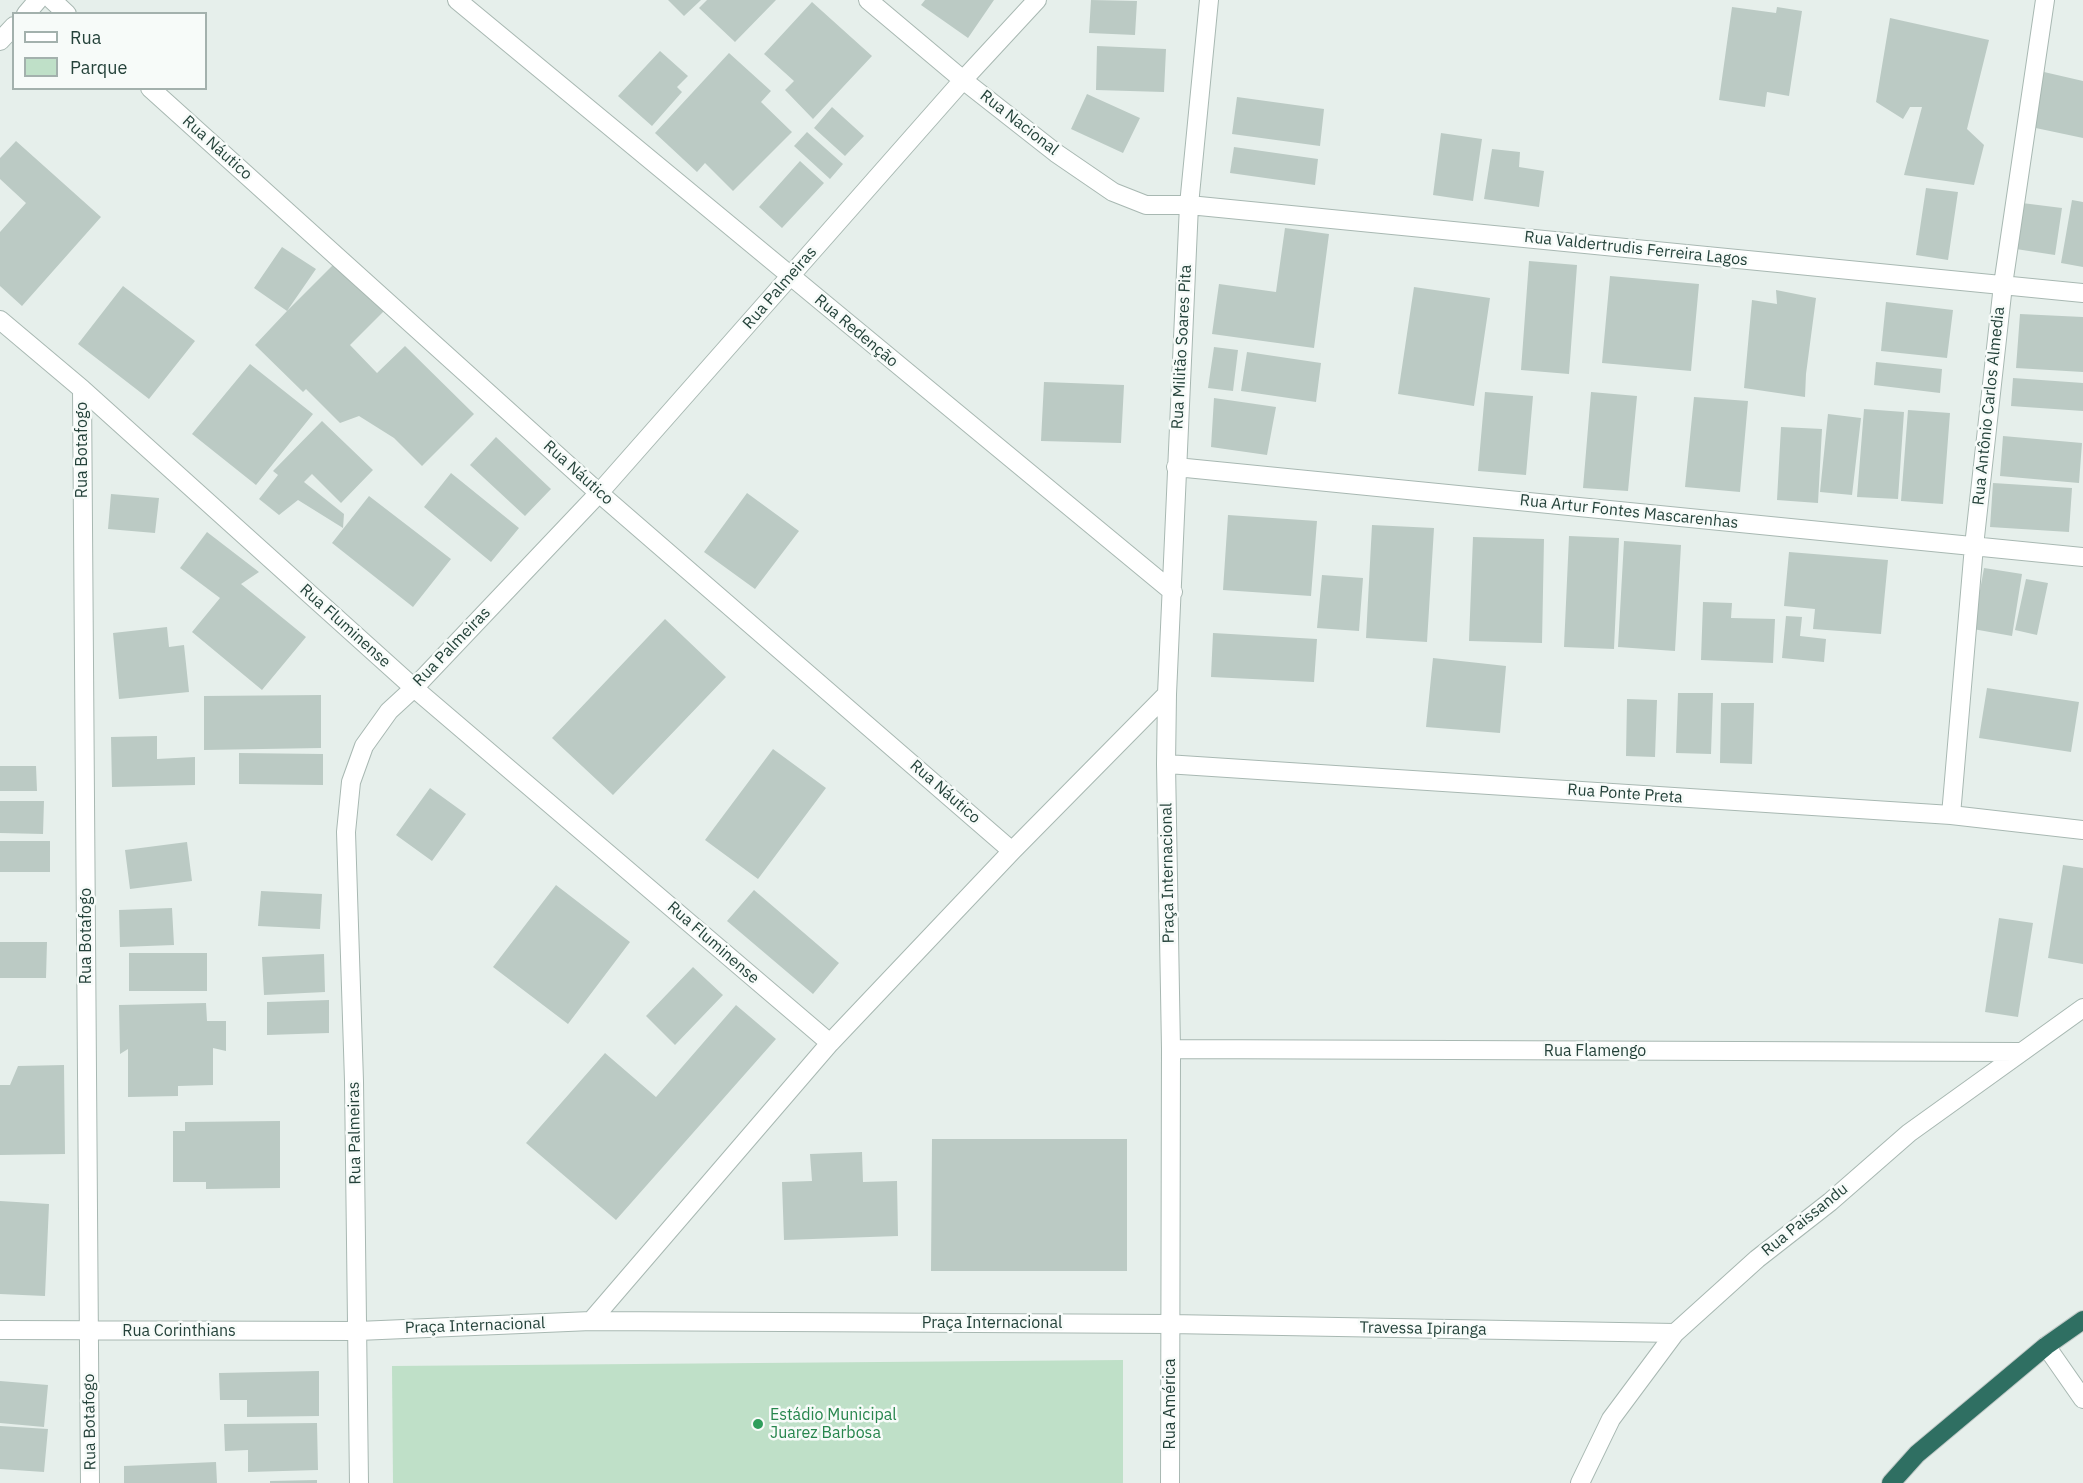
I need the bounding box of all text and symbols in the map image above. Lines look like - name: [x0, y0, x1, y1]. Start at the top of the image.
- legend: [12, 12, 207, 90]
- text: Rua: [70, 26, 101, 49]
- text: Parque: [70, 56, 127, 79]
- street label: Rua Nacional: [976, 86, 1062, 160]
- street label: Rua Náutico: [178, 112, 256, 184]
- street label: Rua Valdertrudis Ferreira Lagos: [1523, 228, 1749, 270]
- street label: Rua Palmeiras: [739, 243, 821, 333]
- street label: Rua Militão Soares Pita: [1168, 264, 1196, 430]
- street label: Rua Redenção: [810, 290, 902, 372]
- street label: Rua Antônio Carlos Almedia: [1969, 306, 2009, 506]
- street label: Rua Botafogo: [72, 402, 92, 498]
- street label: Rua Náutico: [539, 437, 617, 509]
- street label: Rua Artur Fontes Mascarenhas: [1519, 491, 1739, 533]
- street label: Rua Fluminense: [296, 580, 394, 672]
- street label: Rua Palmeiras: [409, 603, 495, 691]
- street label: Rua Náutico: [906, 756, 984, 828]
- street label: Rua Ponte Preta: [1567, 780, 1683, 808]
- street label: Praça Internacional: [1157, 803, 1179, 943]
- street label: Rua Botafogo: [76, 888, 96, 984]
- street label: Rua Fluminense: [663, 898, 763, 988]
- street label: Rua Flamengo: [1544, 1041, 1646, 1061]
- street label: Rua Palmeiras: [345, 1081, 365, 1185]
- street label: Rua Paissandu: [1758, 1179, 1852, 1261]
- street label: Praça Internacional: [922, 1313, 1062, 1333]
- street label: Praça Internacional: [404, 1314, 546, 1338]
- street label: Travessa Ipiranga: [1359, 1318, 1487, 1340]
- street label: Rua Corinthians: [122, 1321, 236, 1341]
- street label: Rua América: [1160, 1358, 1180, 1450]
- street label: Rua Botafogo: [80, 1374, 100, 1470]
- place label: Estádio Municipal Juarez Barbosa: [770, 1405, 897, 1443]
- marker: Estádio Municipal Juarez Barbosa: [751, 1417, 765, 1431]

